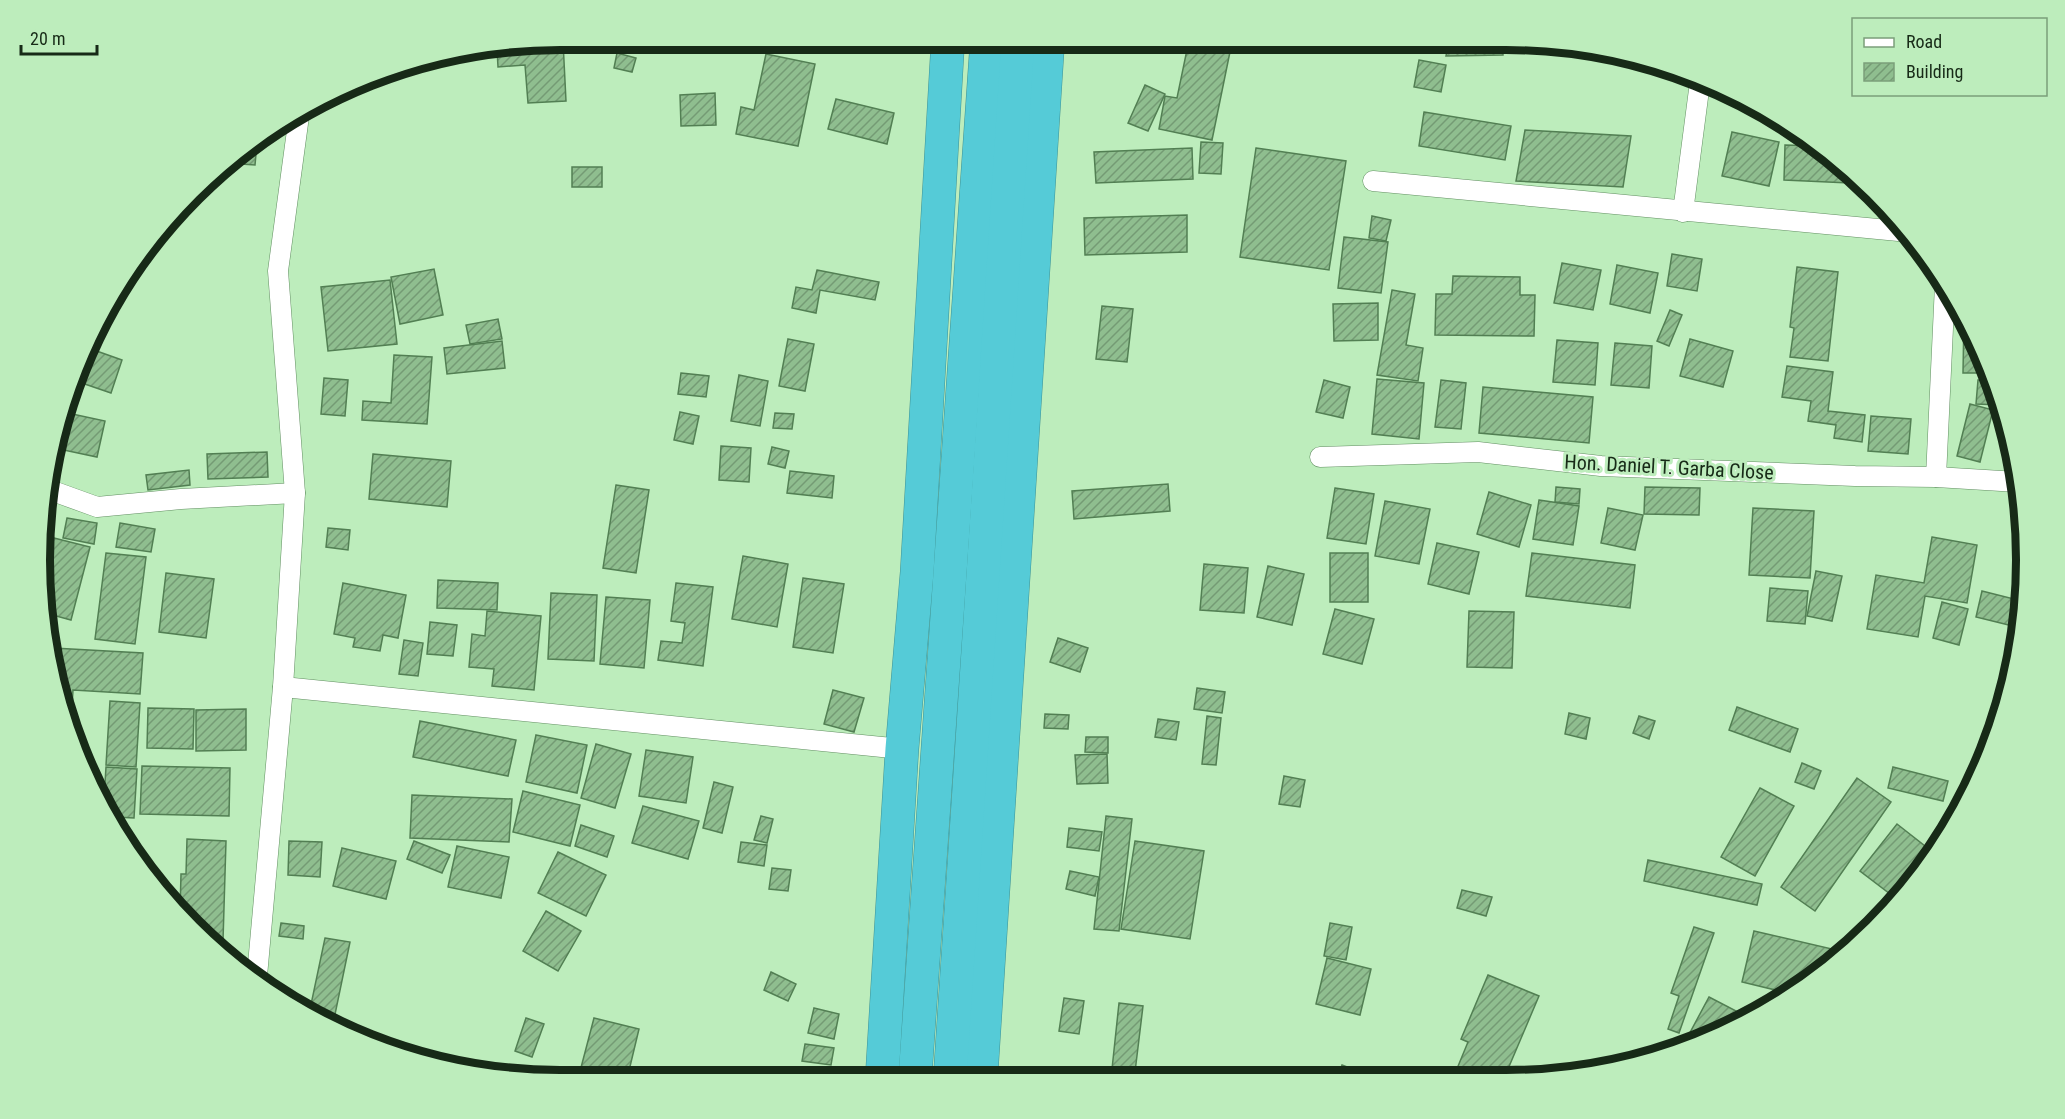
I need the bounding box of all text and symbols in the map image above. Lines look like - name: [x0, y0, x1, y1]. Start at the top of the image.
- scale bar: [21, 18, 98, 56]
- legend: [1852, 18, 2047, 96]
- text: 20 m: [30, 28, 65, 49]
- text: Road: [1906, 31, 1942, 52]
- text: Building: [1906, 61, 1963, 82]
- street label: Hon. Daniel T. Garba Close: [1564, 450, 1774, 484]

